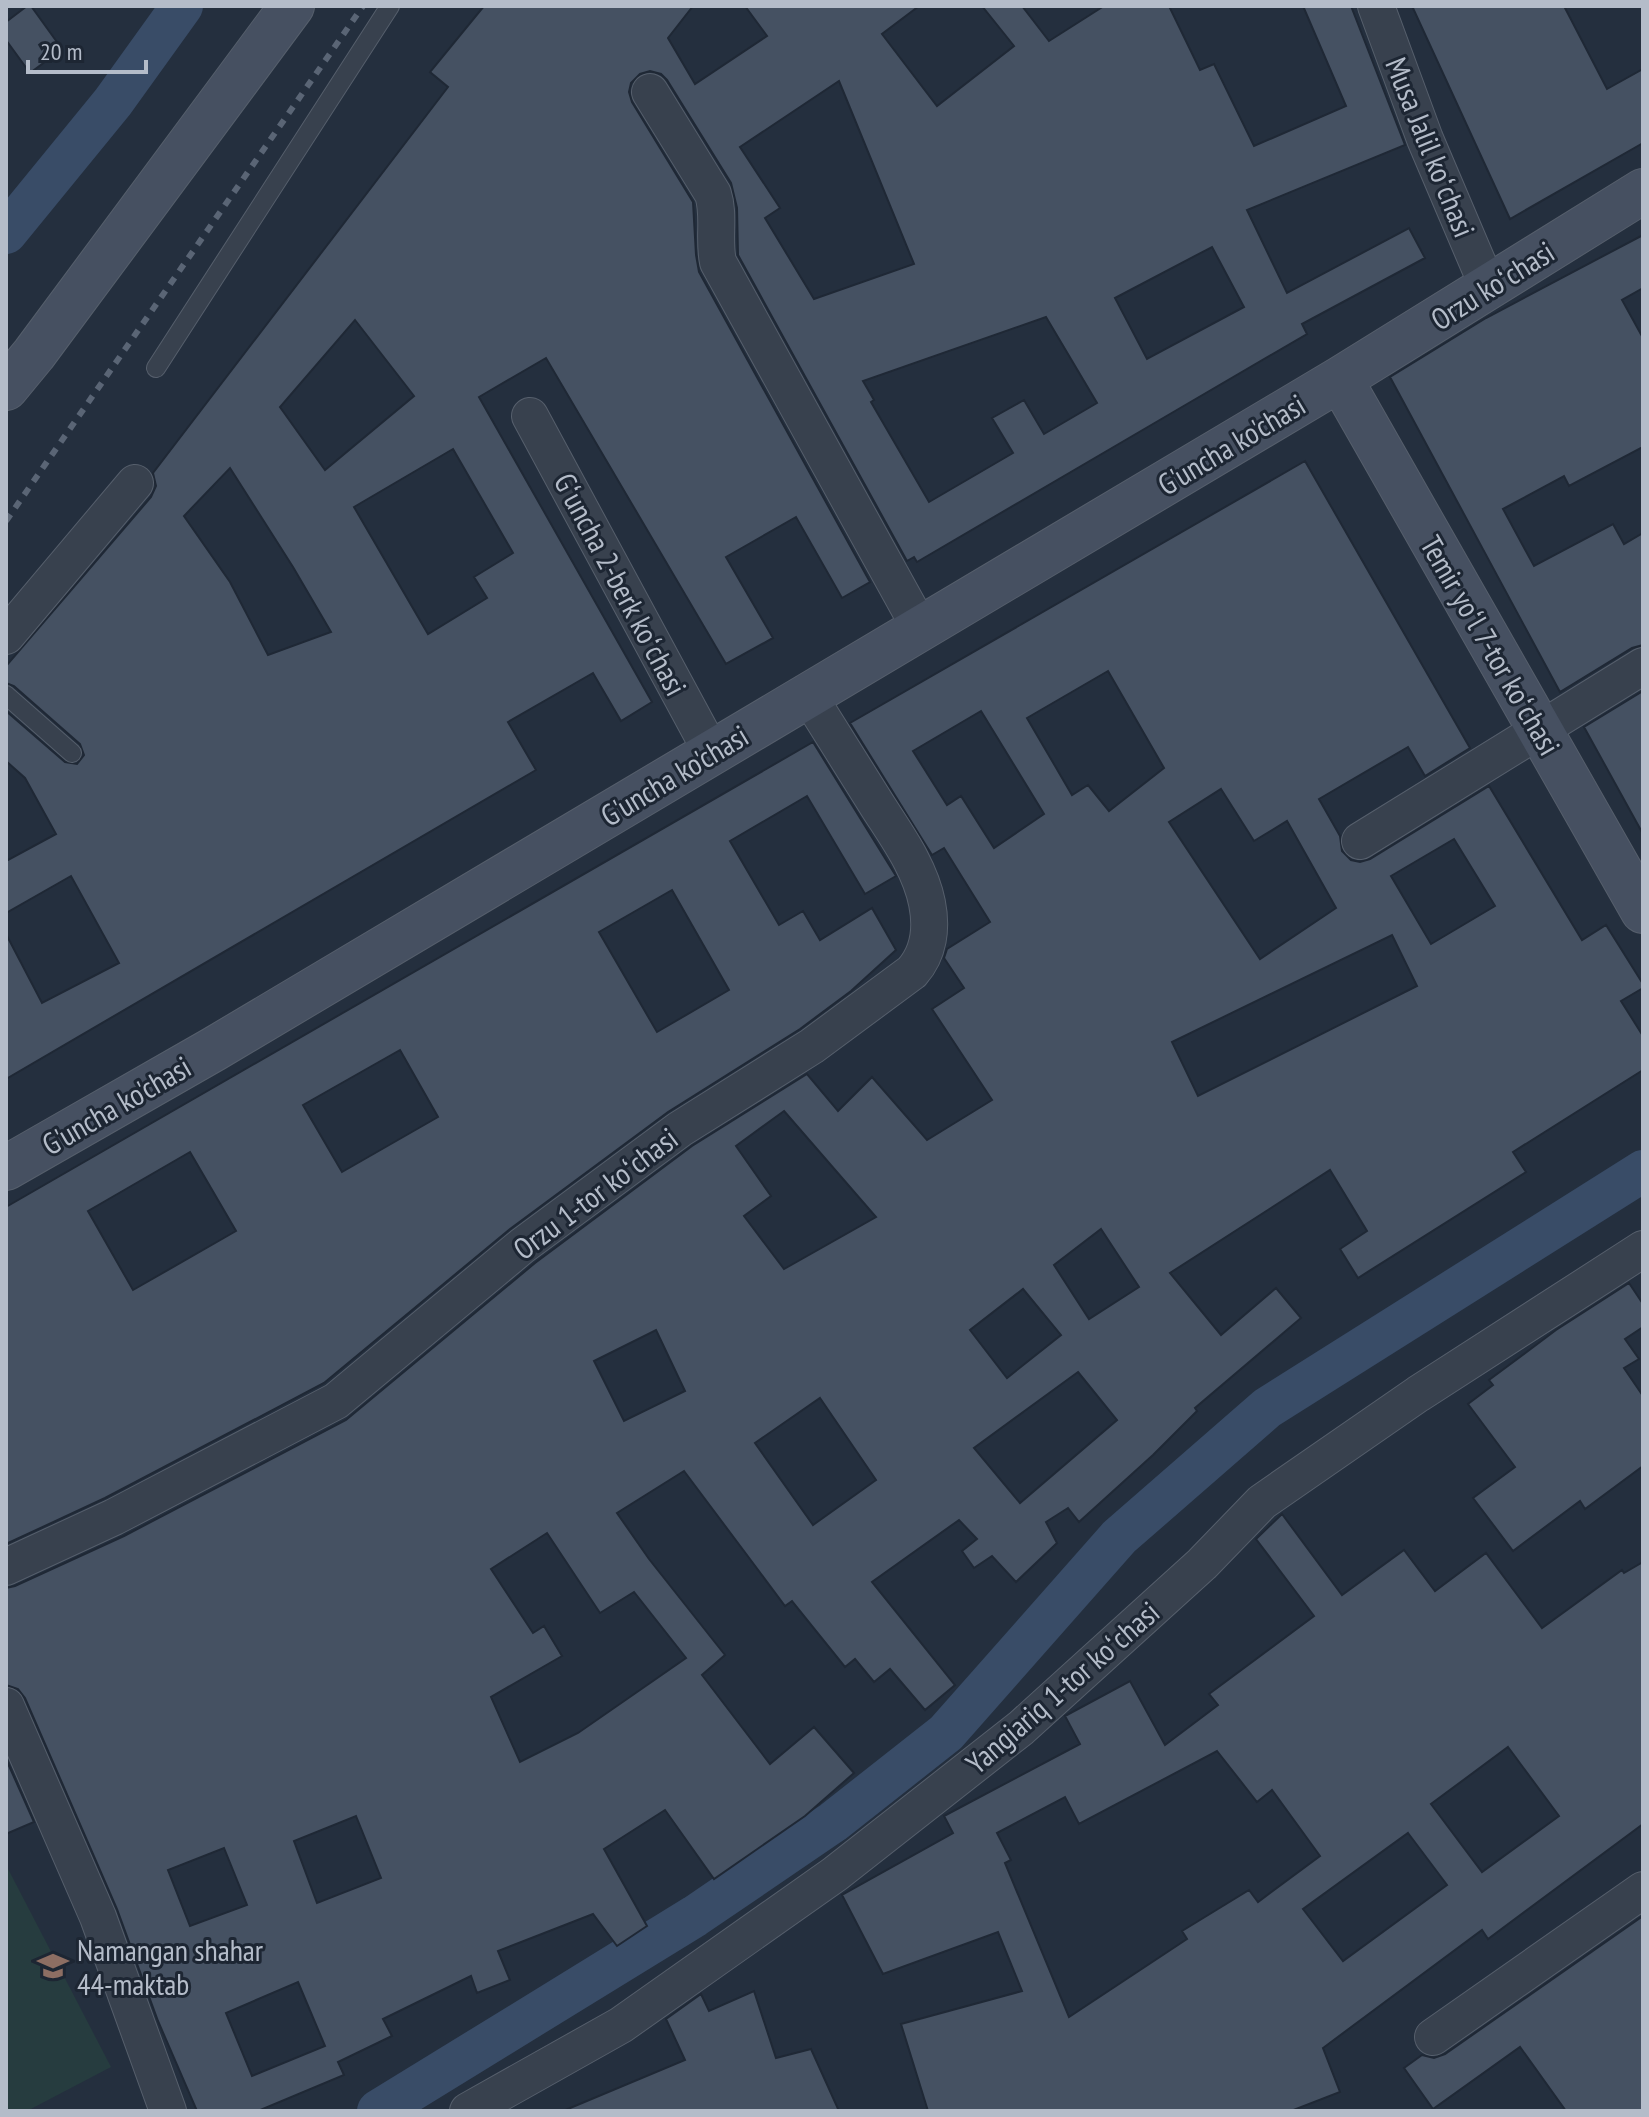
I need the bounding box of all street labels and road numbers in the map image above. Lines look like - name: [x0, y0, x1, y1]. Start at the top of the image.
- street label: Musa Jalil koʻchasi: [1377, 52, 1485, 242]
- street label: Orzu koʻchasi: [1423, 232, 1561, 338]
- street label: G'uncha ko'chasi: [1150, 385, 1312, 503]
- street label: Gʻuncha 2-berk koʻchasi: [546, 466, 696, 702]
- street label: Temir yoʻl 7-tor koʻchasi: [1412, 528, 1570, 762]
- street label: G'uncha ko'chasi: [593, 716, 755, 834]
- street label: G'uncha ko'chasi: [35, 1047, 197, 1163]
- street label: Orzu 1-tor koʻchasi: [505, 1118, 685, 1268]
- street label: Yangiariq 1-tor koʻchasi: [957, 1592, 1167, 1782]

